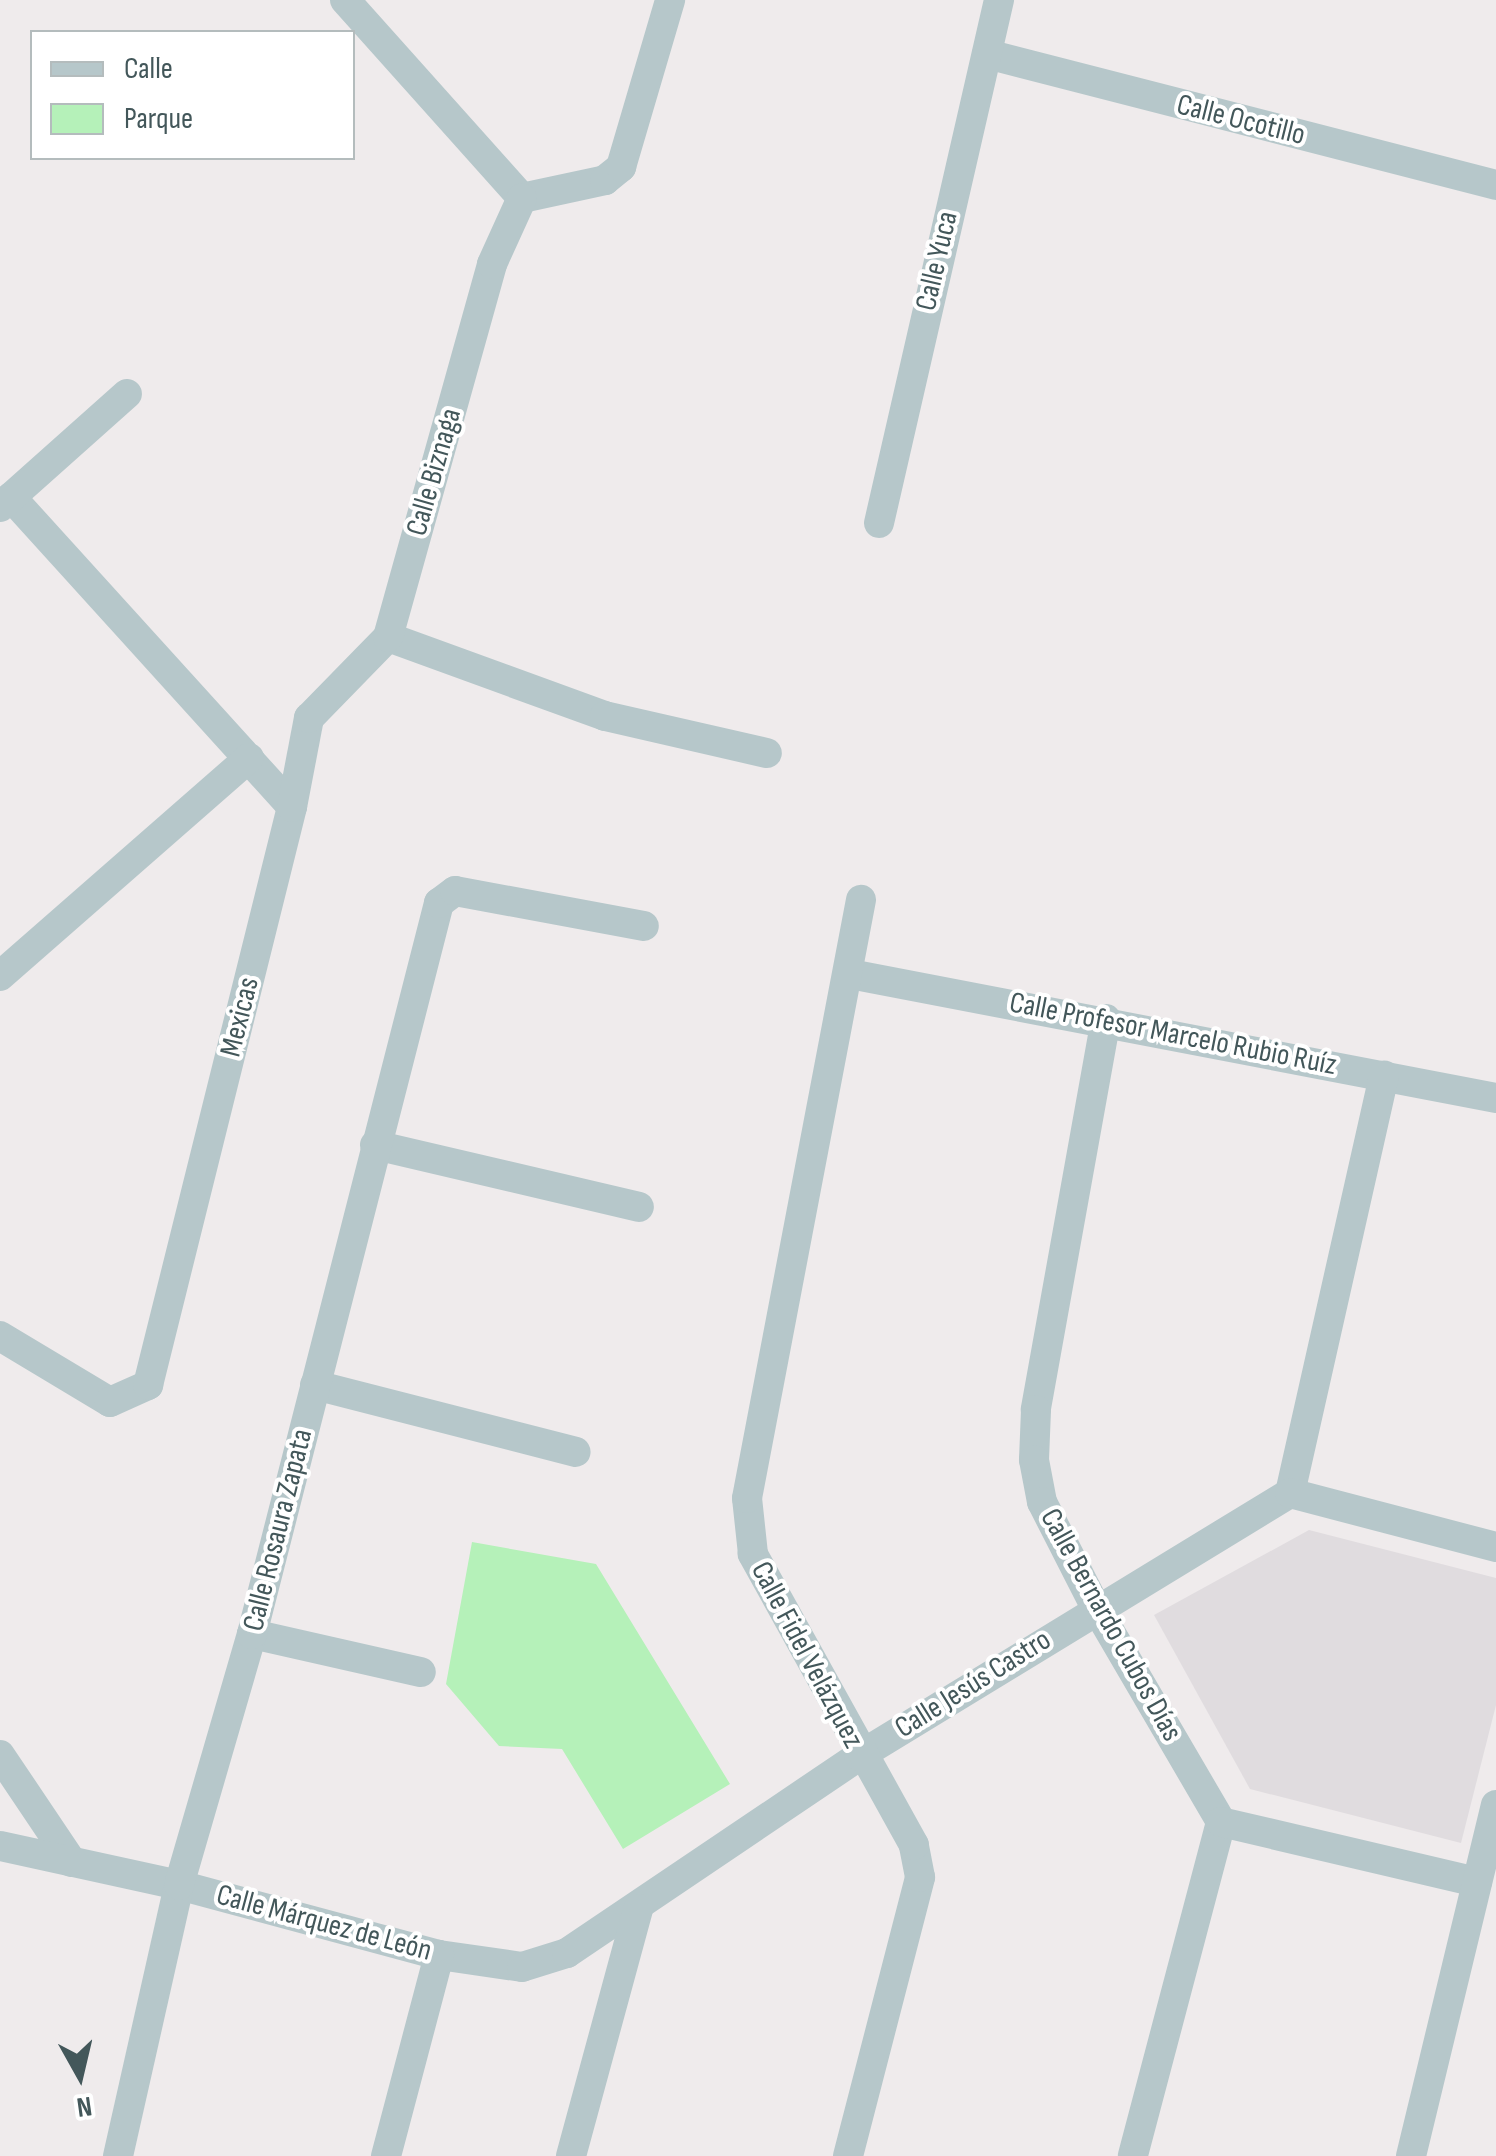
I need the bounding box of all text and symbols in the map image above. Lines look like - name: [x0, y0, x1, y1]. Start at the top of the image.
- legend: [30, 30, 355, 160]
- text: Calle: [124, 51, 173, 87]
- street label: Calle Ocotillo: [1173, 87, 1309, 153]
- text: Parque: [124, 101, 193, 137]
- street label: Calle Yuca: [908, 208, 966, 314]
- street label: Calle Biznaga: [399, 404, 469, 540]
- street label: Mexicas: [213, 974, 267, 1060]
- street label: Calle Profesor Marcelo Rubio Ruíz: [1007, 985, 1339, 1083]
- street label: Calle Rosaura Zapata: [236, 1425, 320, 1635]
- street label: Calle Bernardo Cubos Días: [1032, 1503, 1190, 1747]
- street label: Calle Fidel Velázquez: [743, 1556, 871, 1754]
- street label: Calle Jesús Castro: [889, 1622, 1057, 1746]
- street label: Calle Márquez de León: [213, 1877, 435, 1969]
- north arrow: [30, 2026, 130, 2126]
- text: N: [75, 2089, 94, 2124]

